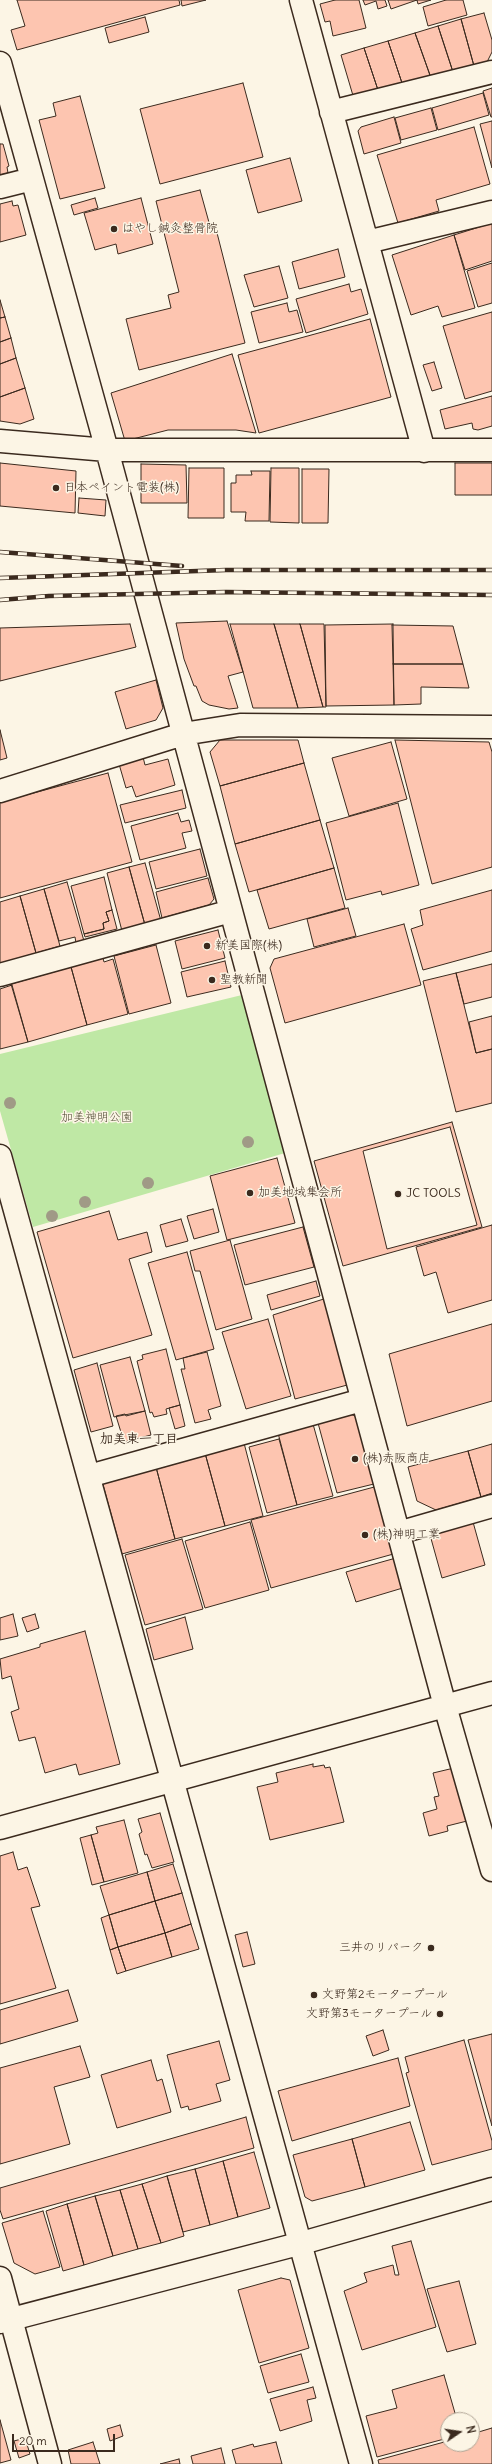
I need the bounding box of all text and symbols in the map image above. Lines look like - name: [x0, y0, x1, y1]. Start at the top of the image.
- place label: はやし鍼灸整骨院: [122, 222, 218, 236]
- marker: はやし鍼灸整骨院: [109, 224, 119, 234]
- place label: 日本ペイント電装(株): [64, 481, 179, 495]
- marker: 日本ペイント電装(株): [51, 483, 61, 493]
- place label: 新美国際(株): [215, 939, 282, 953]
- marker: 新美国際(株): [202, 941, 212, 951]
- place label: 聖教新聞: [220, 973, 268, 987]
- marker: 聖教新聞: [207, 975, 217, 985]
- park label: 加美神明公園: [61, 1111, 133, 1125]
- place label: 加美地域集会所: [258, 1186, 342, 1200]
- place label: JC TOOLS: [406, 1187, 461, 1201]
- marker: 加美地域集会所: [245, 1188, 255, 1198]
- marker: JC TOOLS: [393, 1189, 403, 1199]
- district label: 加美東一丁目: [100, 1431, 178, 1447]
- place label: (株)赤阪商店: [363, 1452, 430, 1466]
- marker: (株)赤阪商店: [350, 1454, 360, 1464]
- place label: (株)神明工業: [373, 1528, 440, 1542]
- marker: (株)神明工業: [360, 1530, 370, 1540]
- place label: 三井のリパーク: [339, 1941, 423, 1955]
- marker: 三井のリパーク: [426, 1943, 436, 1953]
- place label: 文野第2モータープール: [322, 1988, 448, 2002]
- marker: 文野第2モータープール: [309, 1990, 319, 2000]
- place label: 文野第3モータープール: [306, 2007, 432, 2021]
- marker: 文野第3モータープール: [435, 2009, 445, 2019]
- north arrow: [440, 2412, 480, 2452]
- text: N: [463, 2424, 478, 2435]
- scale bar: [14, 2426, 117, 2452]
- text: 20 m: [19, 2433, 47, 2448]

